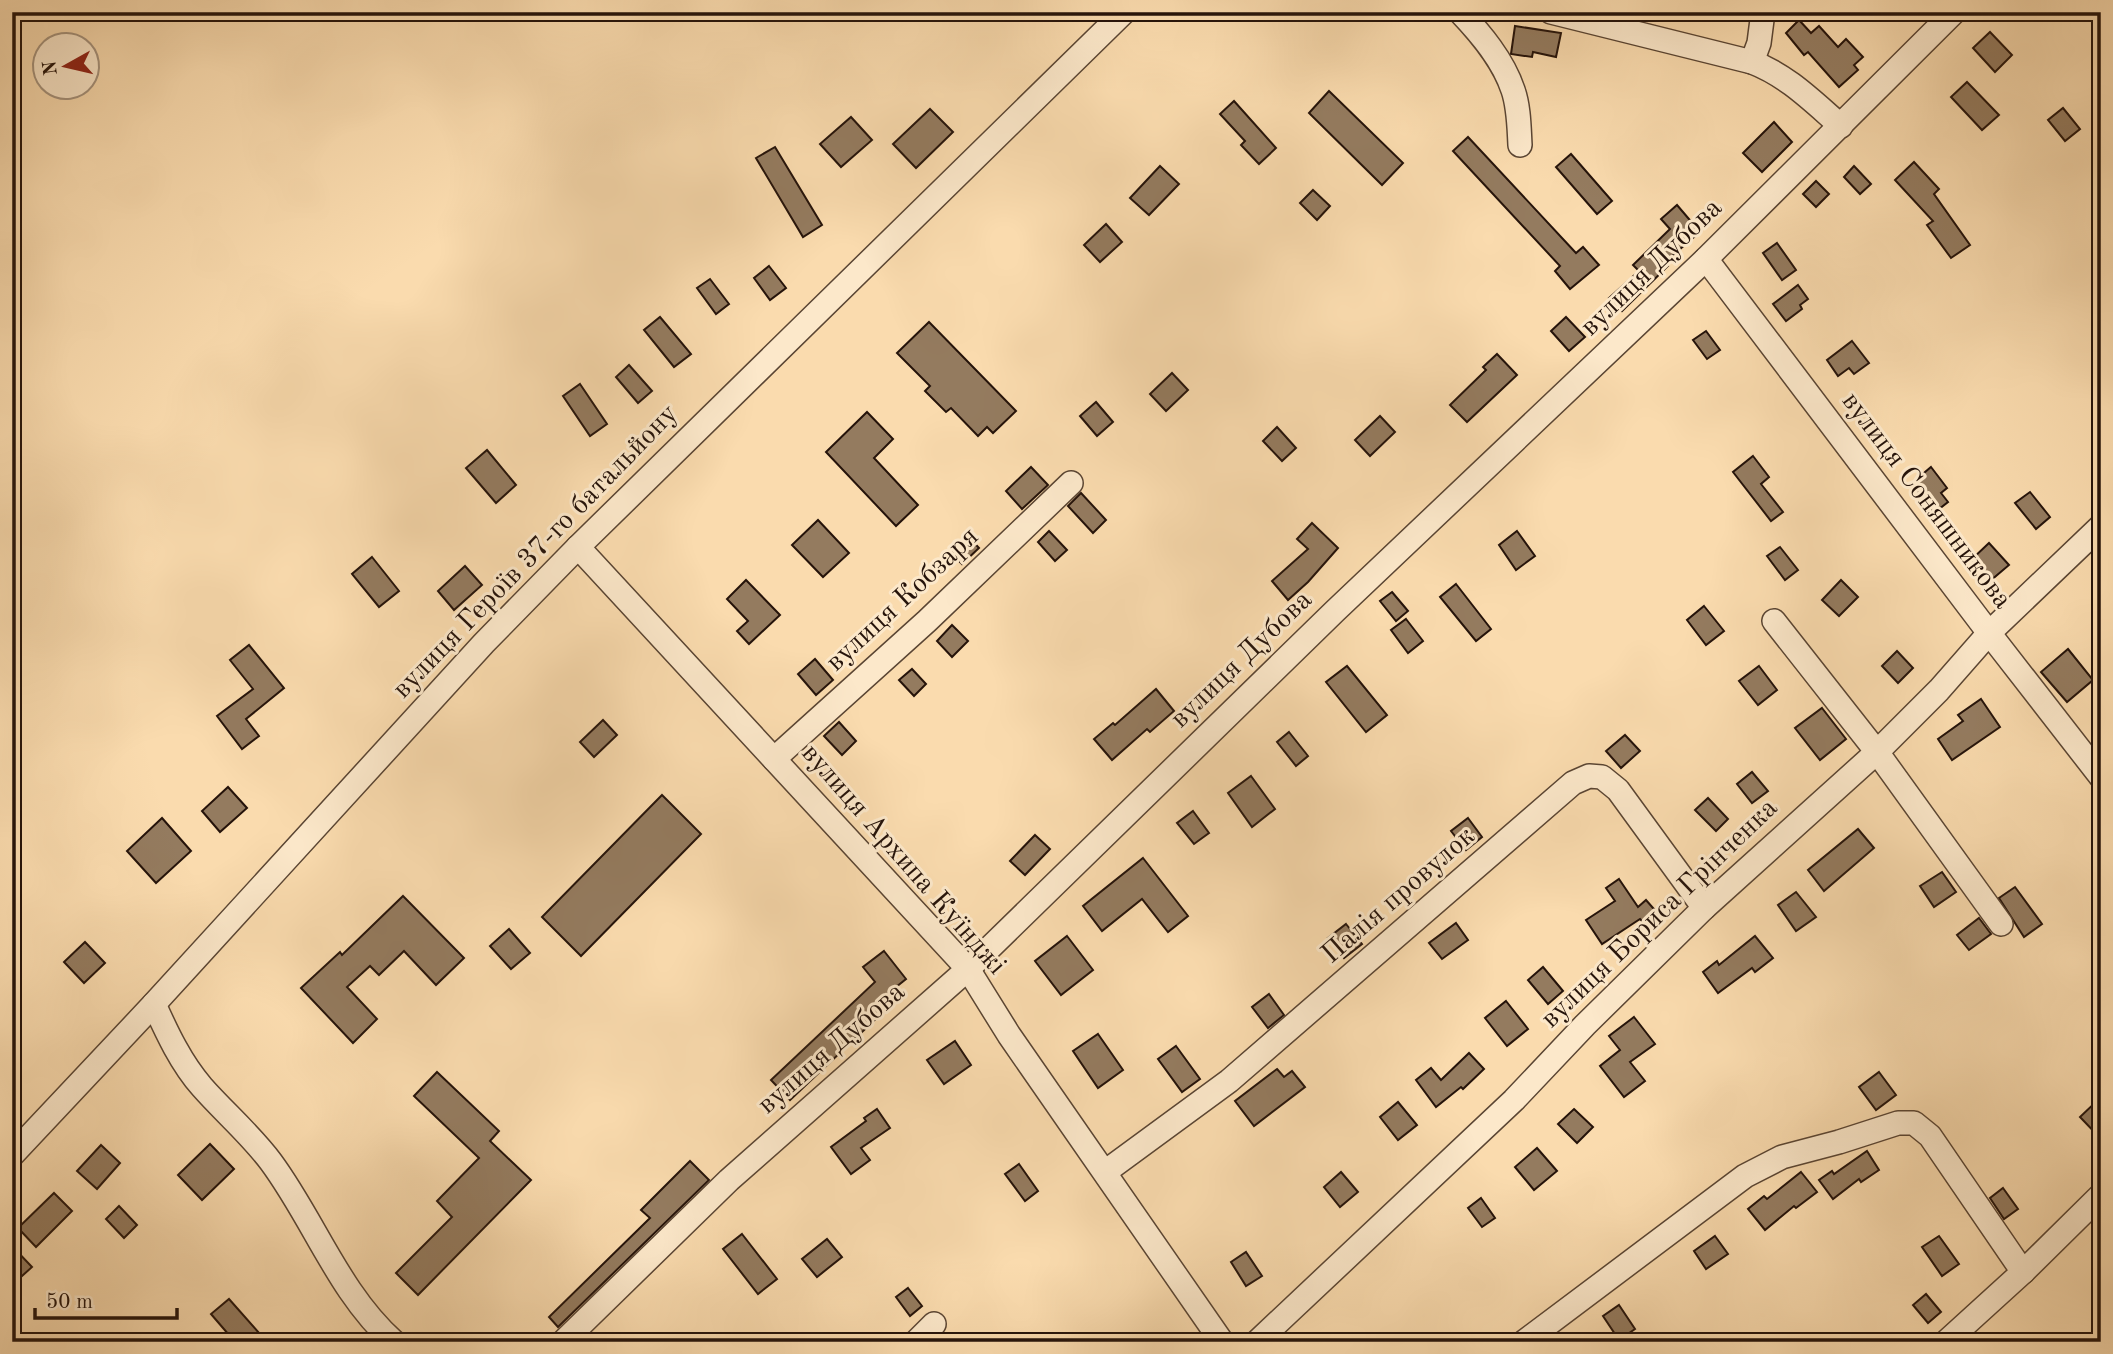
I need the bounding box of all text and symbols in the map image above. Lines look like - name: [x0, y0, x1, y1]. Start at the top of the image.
- north arrow: [32, 32, 102, 102]
- text: N: [41, 59, 62, 77]
- street label: вулиця Дубова: [1576, 194, 1728, 342]
- street label: вулиця Соняшникова: [1836, 387, 2016, 615]
- street label: вулиця Героїв 37-го батальйону: [388, 399, 684, 704]
- street label: вулиця Кобзаря: [821, 523, 985, 677]
- street label: вулиця Дубова: [1166, 586, 1318, 734]
- street label: вулиця Архипа Куїнджі: [796, 739, 1010, 981]
- street label: вулиця Бориса Грінченка: [1536, 794, 1784, 1034]
- street label: Палія провулок: [1317, 822, 1481, 970]
- street label: вулиця Дубова: [753, 978, 911, 1120]
- scale bar: [35, 1277, 177, 1321]
- text: 50 m: [46, 1292, 93, 1313]

